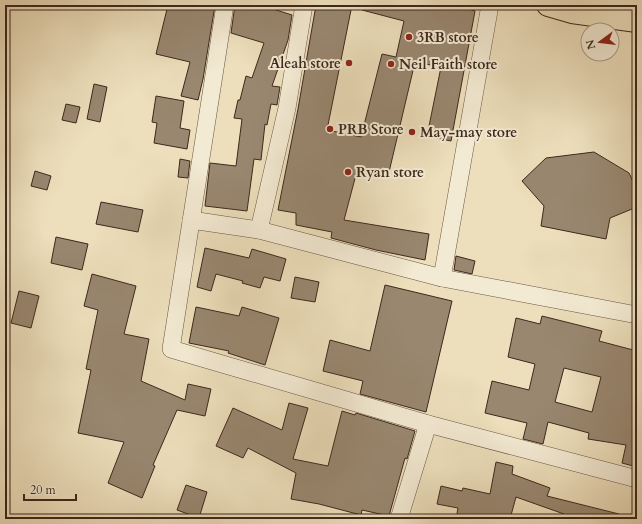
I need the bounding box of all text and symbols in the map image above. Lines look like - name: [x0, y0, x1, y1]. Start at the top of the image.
- north arrow: [580, 22, 620, 62]
- place label: 3RB store: [417, 28, 479, 47]
- marker: 3RB store: [404, 32, 414, 42]
- text: N: [582, 37, 599, 51]
- place label: Aleah store: [270, 54, 341, 73]
- place label: Neil Faith store: [399, 55, 497, 74]
- marker: Aleah store: [344, 58, 354, 68]
- marker: Neil Faith store: [386, 59, 396, 69]
- place label: PRB Store: [338, 120, 404, 139]
- place label: May-may store: [420, 123, 517, 142]
- marker: PRB Store: [325, 124, 335, 134]
- marker: May-may store: [407, 127, 417, 137]
- place label: Ryan store: [356, 163, 424, 182]
- marker: Ryan store: [343, 167, 353, 177]
- scale bar: [24, 476, 76, 502]
- text: 20 m: [30, 482, 57, 498]

